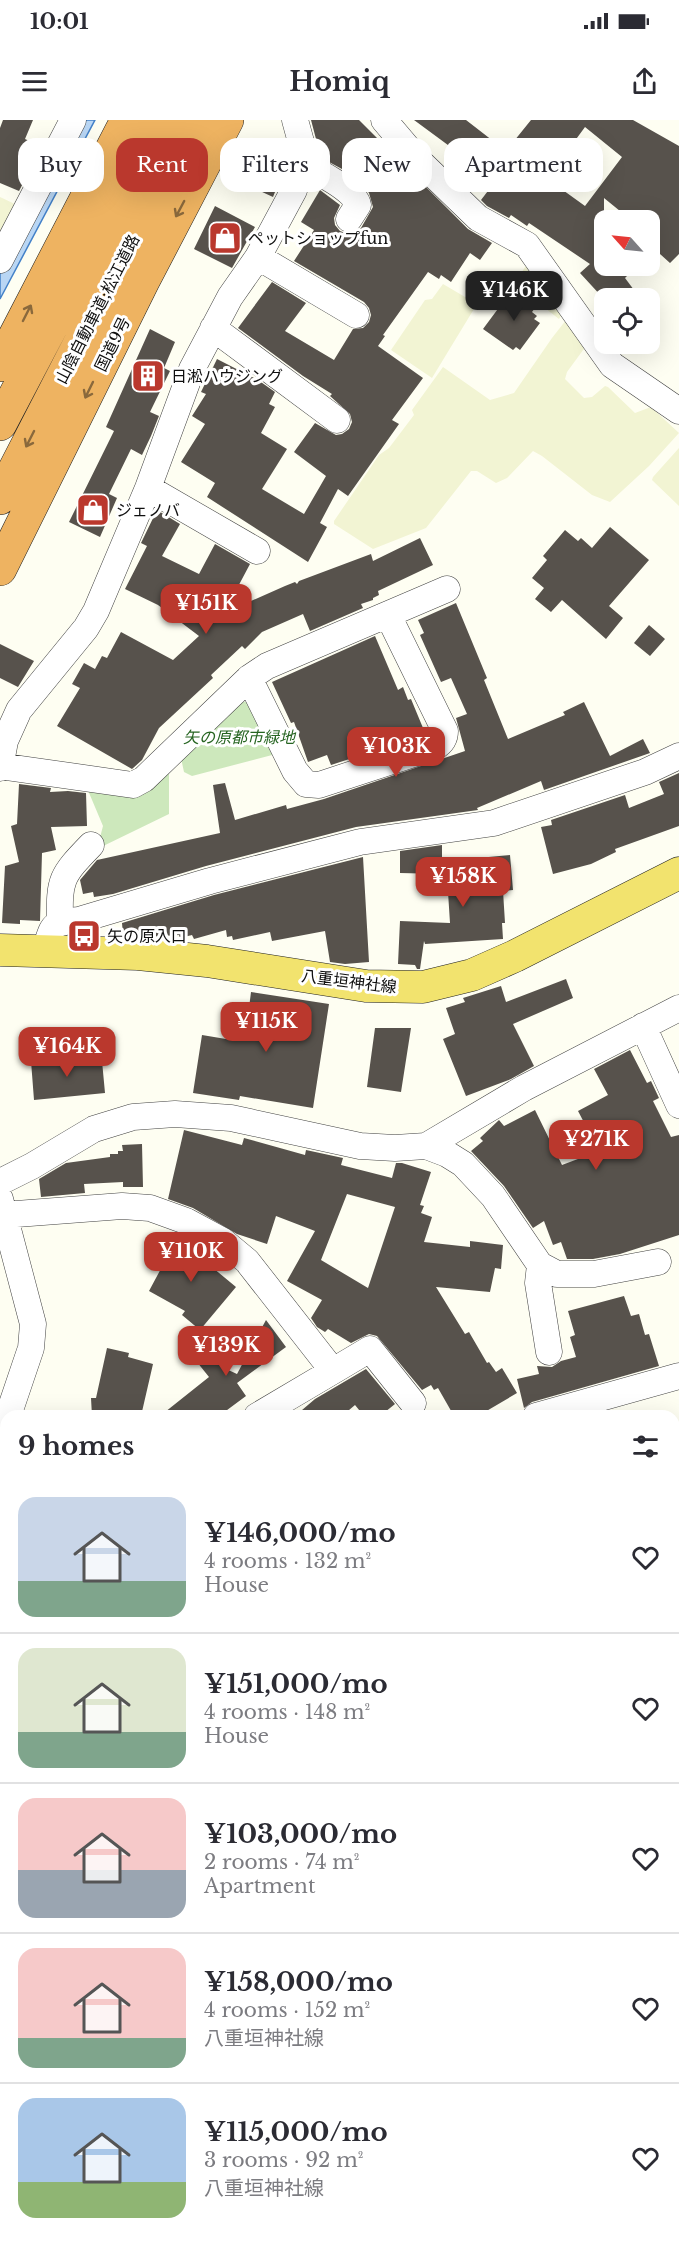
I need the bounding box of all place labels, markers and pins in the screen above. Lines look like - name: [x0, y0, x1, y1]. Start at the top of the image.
- shop icon: ペットショップfun: [207, 220, 243, 256]
- place label: ペットショップfun: [248, 228, 388, 248]
- pin: ¥146K: [472, 271, 556, 322]
- building icon: 日淞ハウジング: [130, 358, 166, 394]
- place label: 日淞ハウジング: [171, 366, 283, 386]
- shop icon: ジェノバ: [75, 492, 111, 528]
- place label: ジェノバ: [116, 500, 180, 520]
- pin: ¥151K: [164, 584, 248, 635]
- pin: ¥103K: [354, 727, 438, 778]
- pin: ¥158K: [421, 857, 505, 908]
- bus stop icon: 矢の原入口: [66, 918, 102, 954]
- place label: 矢の原入口: [107, 926, 187, 946]
- pin: ¥115K: [224, 1002, 308, 1053]
- pin: ¥164K: [25, 1027, 109, 1078]
- pin: ¥271K: [554, 1120, 638, 1171]
- pin: ¥110K: [149, 1232, 233, 1283]
- pin: ¥139K: [184, 1326, 268, 1377]

